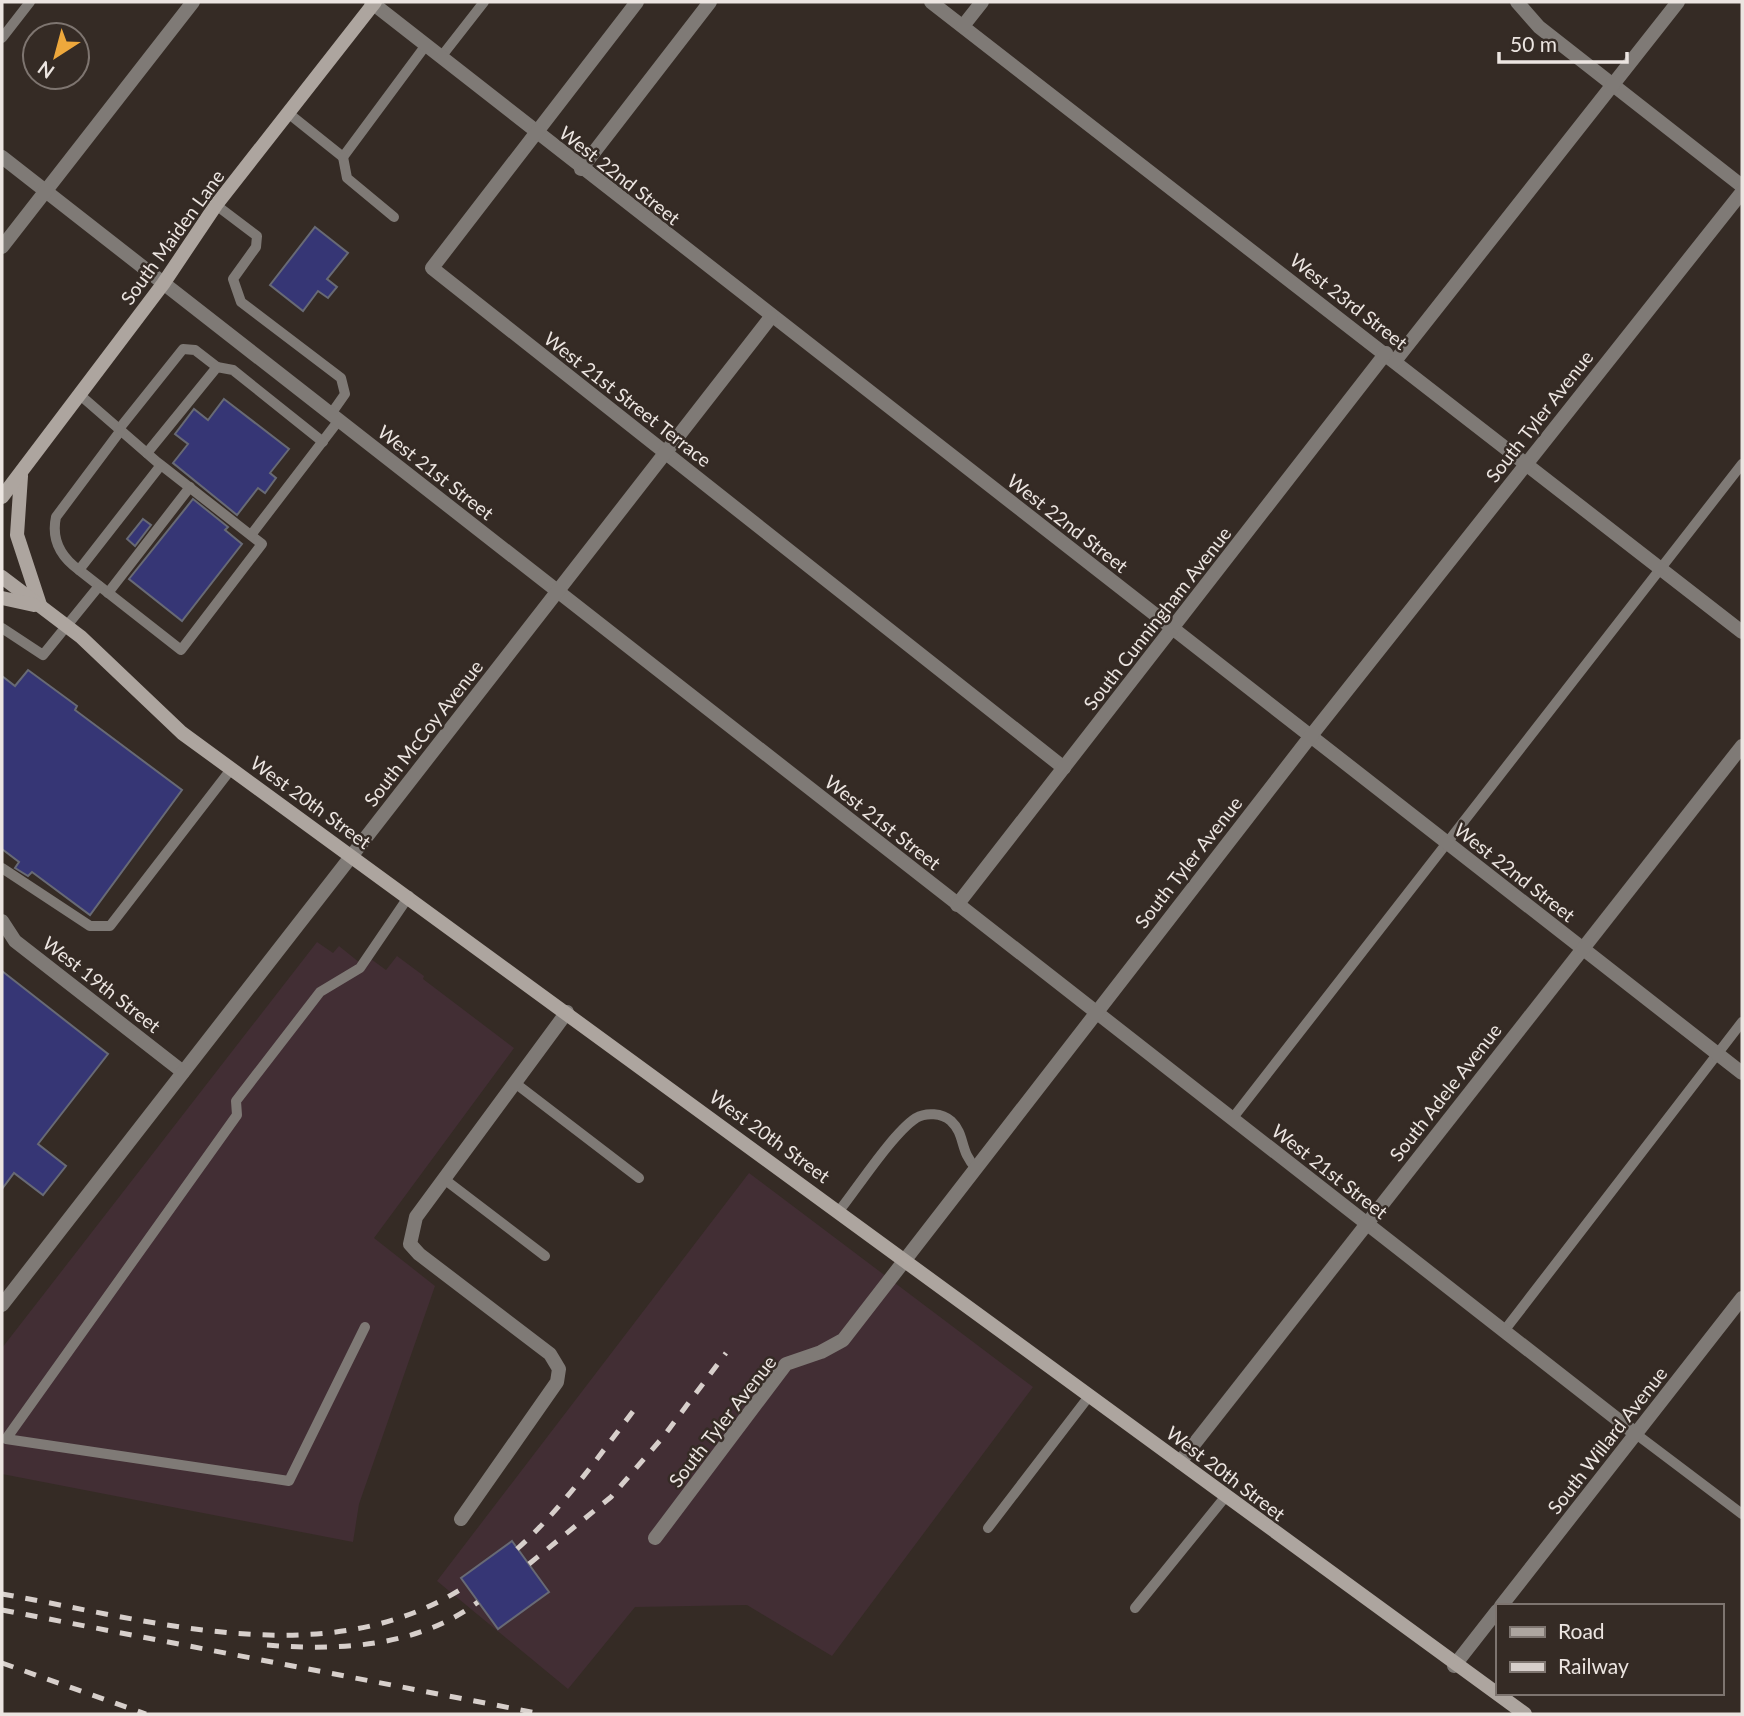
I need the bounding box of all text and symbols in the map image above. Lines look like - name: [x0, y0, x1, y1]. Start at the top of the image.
- north arrow: [21, 21, 91, 91]
- scale bar: [1499, 21, 1627, 65]
- text: 50 m: [1510, 31, 1557, 56]
- text: N: [33, 57, 58, 84]
- street label: West 22nd Street: [555, 121, 685, 229]
- street label: South Maiden Lane: [115, 165, 229, 309]
- street label: West 23rd Street: [1286, 248, 1412, 354]
- street label: West 21st Street Terrace: [540, 327, 716, 471]
- street label: South Tyler Avenue: [1480, 346, 1598, 486]
- street label: West 21st Street: [374, 420, 499, 524]
- street label: West 22nd Street: [1003, 469, 1133, 577]
- street label: South Cunningham Avenue: [1078, 522, 1236, 714]
- street label: South McCoy Avenue: [359, 655, 487, 811]
- street label: West 20th Street: [246, 751, 376, 853]
- street label: West 21st Street: [821, 770, 946, 874]
- street label: South Tyler Avenue: [1129, 792, 1247, 932]
- street label: West 22nd Street: [1450, 818, 1580, 926]
- street label: West 19th Street: [39, 931, 166, 1037]
- street label: South Adele Avenue: [1384, 1019, 1506, 1165]
- street label: West 20th Street: [705, 1085, 835, 1187]
- street label: West 21st Street: [1268, 1119, 1393, 1223]
- street label: South Tyler Avenue: [663, 1351, 781, 1491]
- street label: South Willard Avenue: [1542, 1362, 1672, 1518]
- street label: West 20th Street: [1162, 1421, 1290, 1525]
- legend: [1496, 1604, 1723, 1695]
- text: Road: [1558, 1618, 1605, 1643]
- text: Railway: [1558, 1653, 1629, 1678]

